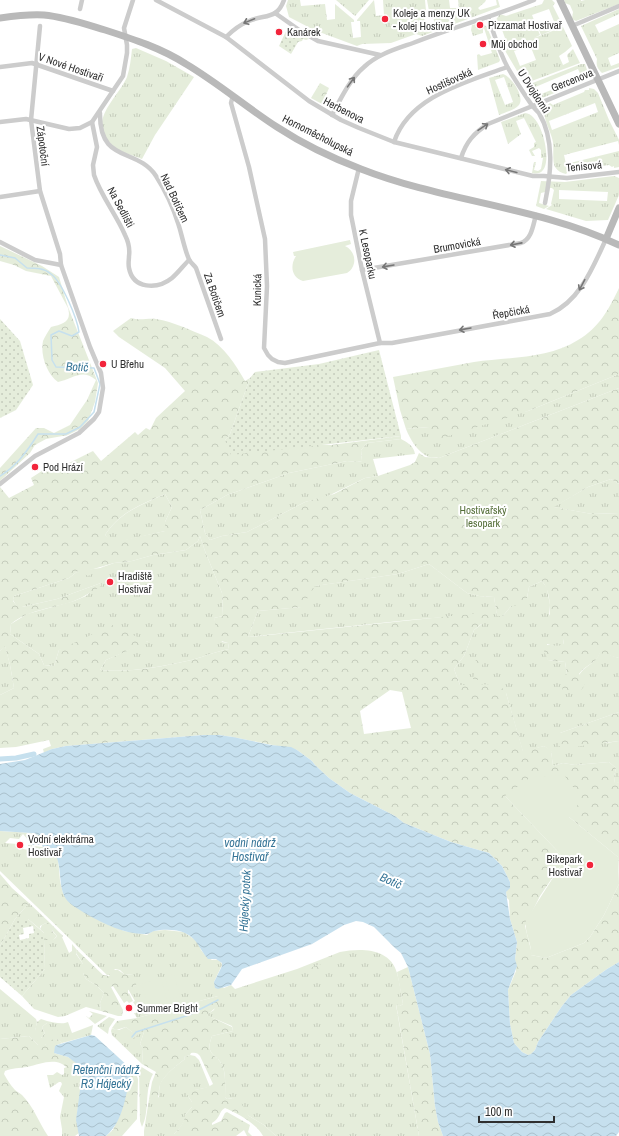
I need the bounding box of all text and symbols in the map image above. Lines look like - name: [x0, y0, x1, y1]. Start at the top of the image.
- place label: Koleje a menzy UK - kolej Hostivař: [393, 6, 470, 33]
- marker: Koleje a menzy UK - kolej Hostivař: [380, 14, 390, 24]
- one-way arrow: [243, 18, 255, 26]
- place label: Pizzamat Hostivař: [488, 18, 563, 32]
- marker: Pizzamat Hostivař: [475, 20, 485, 30]
- place label: Kanárek: [287, 25, 321, 39]
- marker: Kanárek: [274, 27, 284, 37]
- place label: Můj obchod: [491, 37, 538, 51]
- marker: Můj obchod: [478, 39, 488, 49]
- street label: V Nové Hostivaři: [36, 49, 106, 85]
- street label: Hostišovská: [424, 65, 474, 97]
- street label: Gercenova: [549, 65, 595, 95]
- street label: U Dvojdomů: [515, 66, 553, 116]
- one-way arrow: [347, 77, 355, 88]
- street label: Herbenova: [321, 94, 367, 126]
- street label: Hornoměcholupská: [280, 111, 356, 159]
- one-way arrow: [477, 123, 488, 131]
- street label: Zápotoční: [34, 125, 52, 167]
- street label: Tenisová: [565, 157, 603, 175]
- one-way arrow: [505, 167, 518, 174]
- street label: Nad Botičem: [158, 171, 192, 225]
- street label: Na Sedlišti: [104, 184, 138, 230]
- street label: K Lesoparku: [356, 228, 380, 280]
- street label: Brumovická: [432, 234, 482, 256]
- one-way arrow: [510, 240, 523, 248]
- one-way arrow: [382, 262, 395, 270]
- street label: Za Botičem: [201, 271, 229, 319]
- street label: Kunická: [250, 274, 264, 306]
- one-way arrow: [577, 279, 585, 291]
- street label: Řepčická: [491, 302, 531, 322]
- one-way arrow: [459, 325, 472, 333]
- place label: U Břehu: [111, 357, 144, 371]
- water label: Botič: [66, 359, 89, 375]
- marker: U Břehu: [98, 359, 108, 369]
- place label: Pod Hrází: [43, 460, 84, 474]
- marker: Pod Hrází: [30, 462, 40, 472]
- park label: Hostivařský lesopark: [459, 503, 507, 530]
- place label: Hradiště Hostivař: [118, 569, 153, 596]
- marker: Hradiště Hostivař: [105, 577, 115, 587]
- place label: Vodní elektrárna Hostivař: [28, 832, 94, 859]
- water label: vodní nádrž Hostivař: [224, 835, 276, 865]
- marker: Vodní elektrárna Hostivař: [15, 840, 25, 850]
- place label: Bikepark Hostivař: [546, 852, 583, 879]
- marker: Bikepark Hostivař: [585, 860, 595, 870]
- water label: Hájecký potok: [235, 869, 255, 932]
- water label: Botič: [377, 869, 405, 893]
- place label: Summer Bright: [137, 1001, 198, 1015]
- marker: Summer Bright: [124, 1003, 134, 1013]
- water label: Retenční nádrž R3 Hájecký: [73, 1062, 139, 1092]
- scale bar: [479, 1098, 554, 1124]
- text: 100 m: [485, 1104, 512, 1120]

